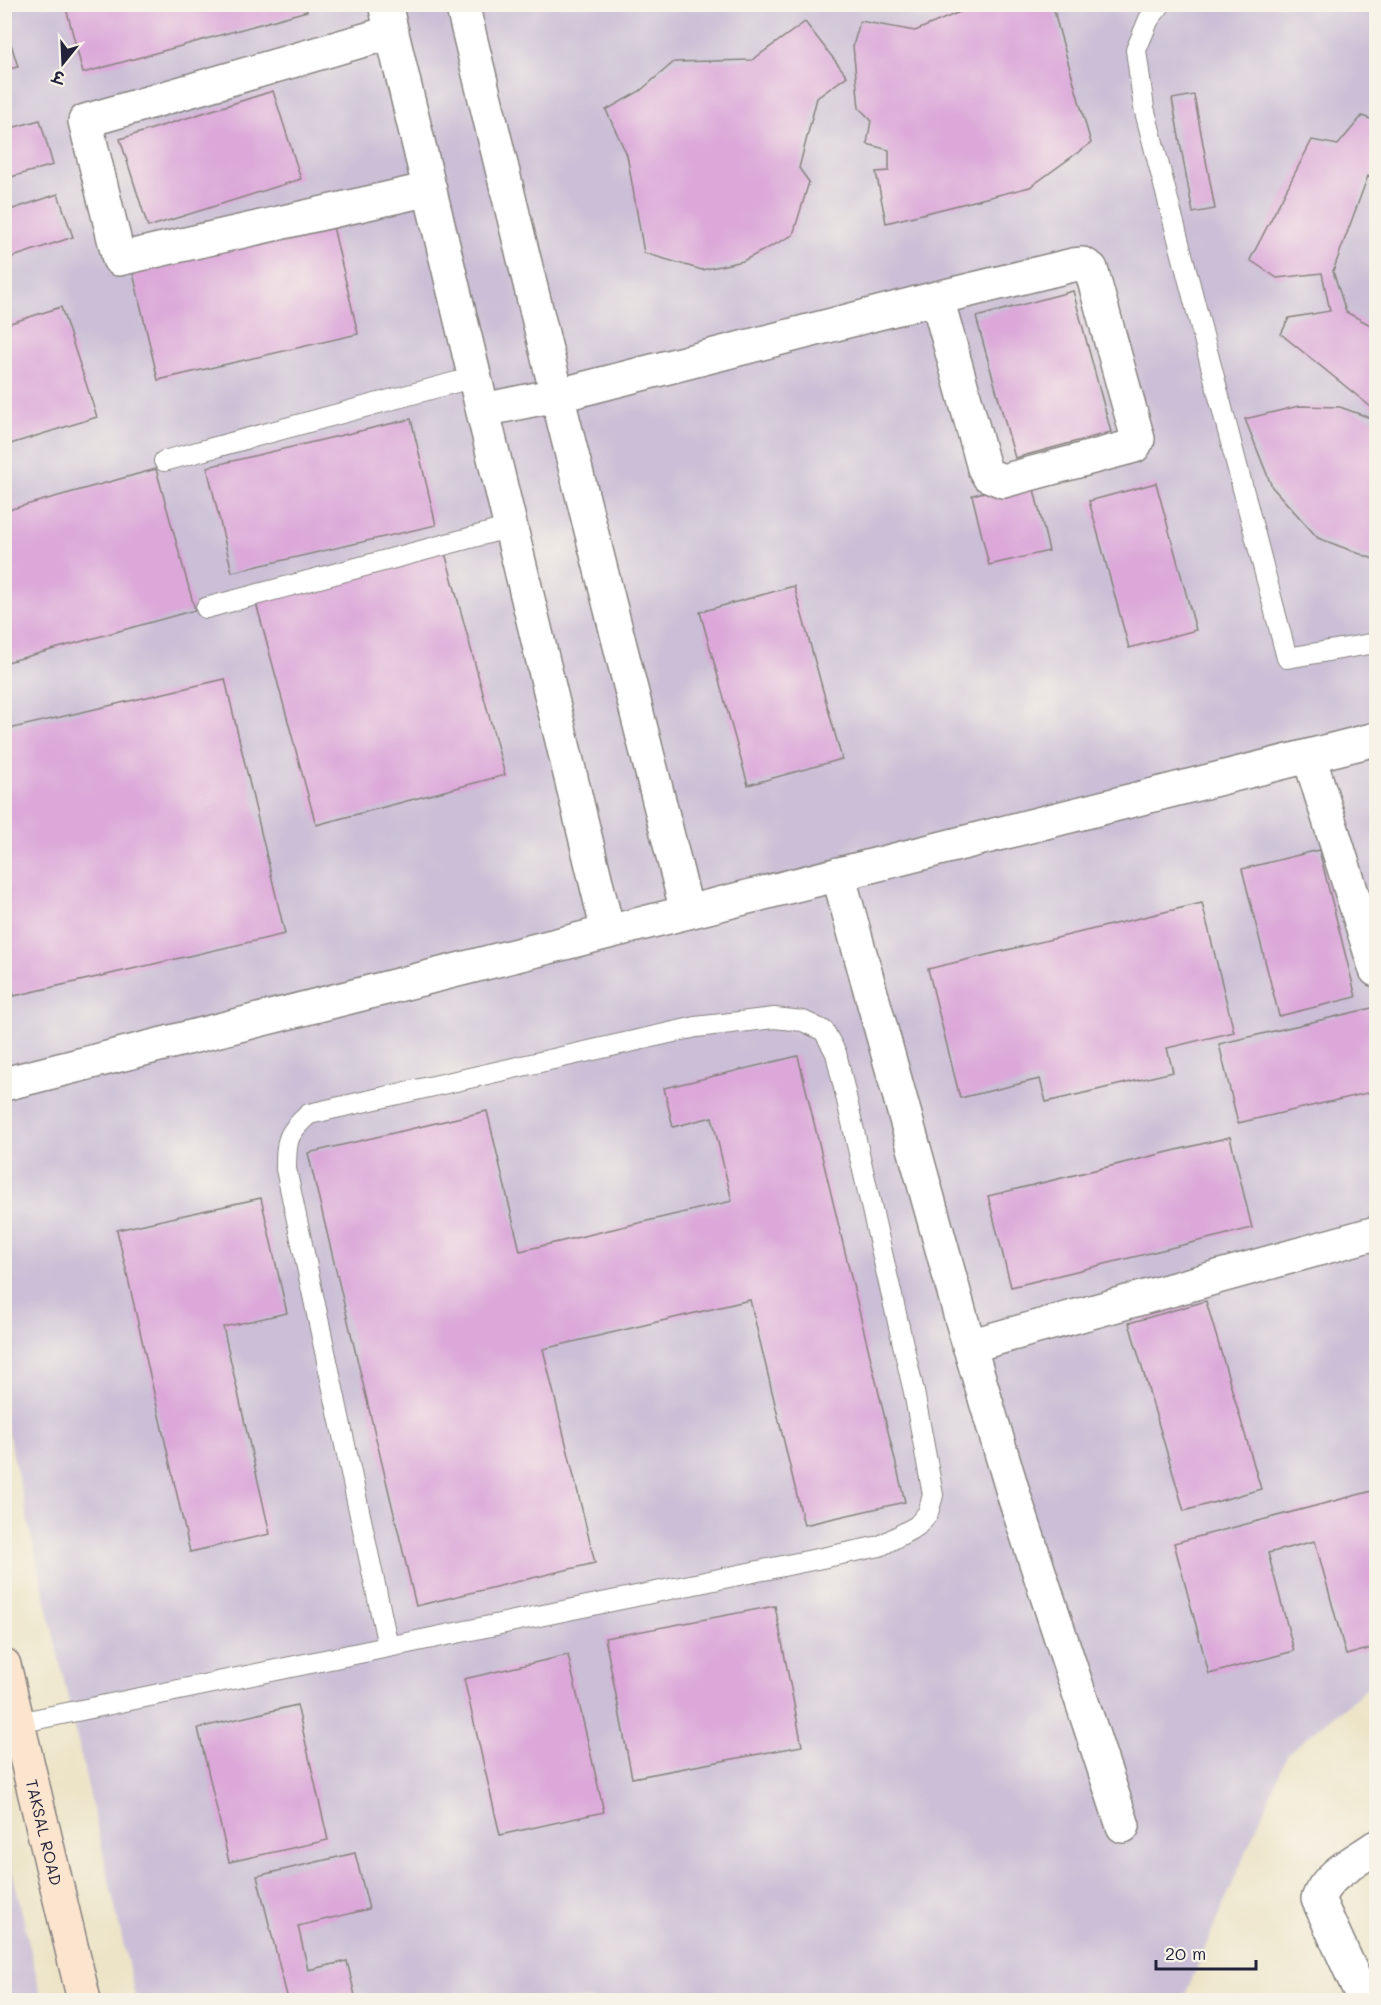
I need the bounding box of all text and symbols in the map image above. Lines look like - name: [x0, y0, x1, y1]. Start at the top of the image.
- north arrow: [33, 33, 93, 93]
- text: उ: [49, 66, 68, 90]
- street label: TAKSAL ROAD: [22, 1777, 67, 1887]
- scale bar: [1156, 1933, 1256, 1971]
- text: 20 m: [1165, 1941, 1206, 1965]

